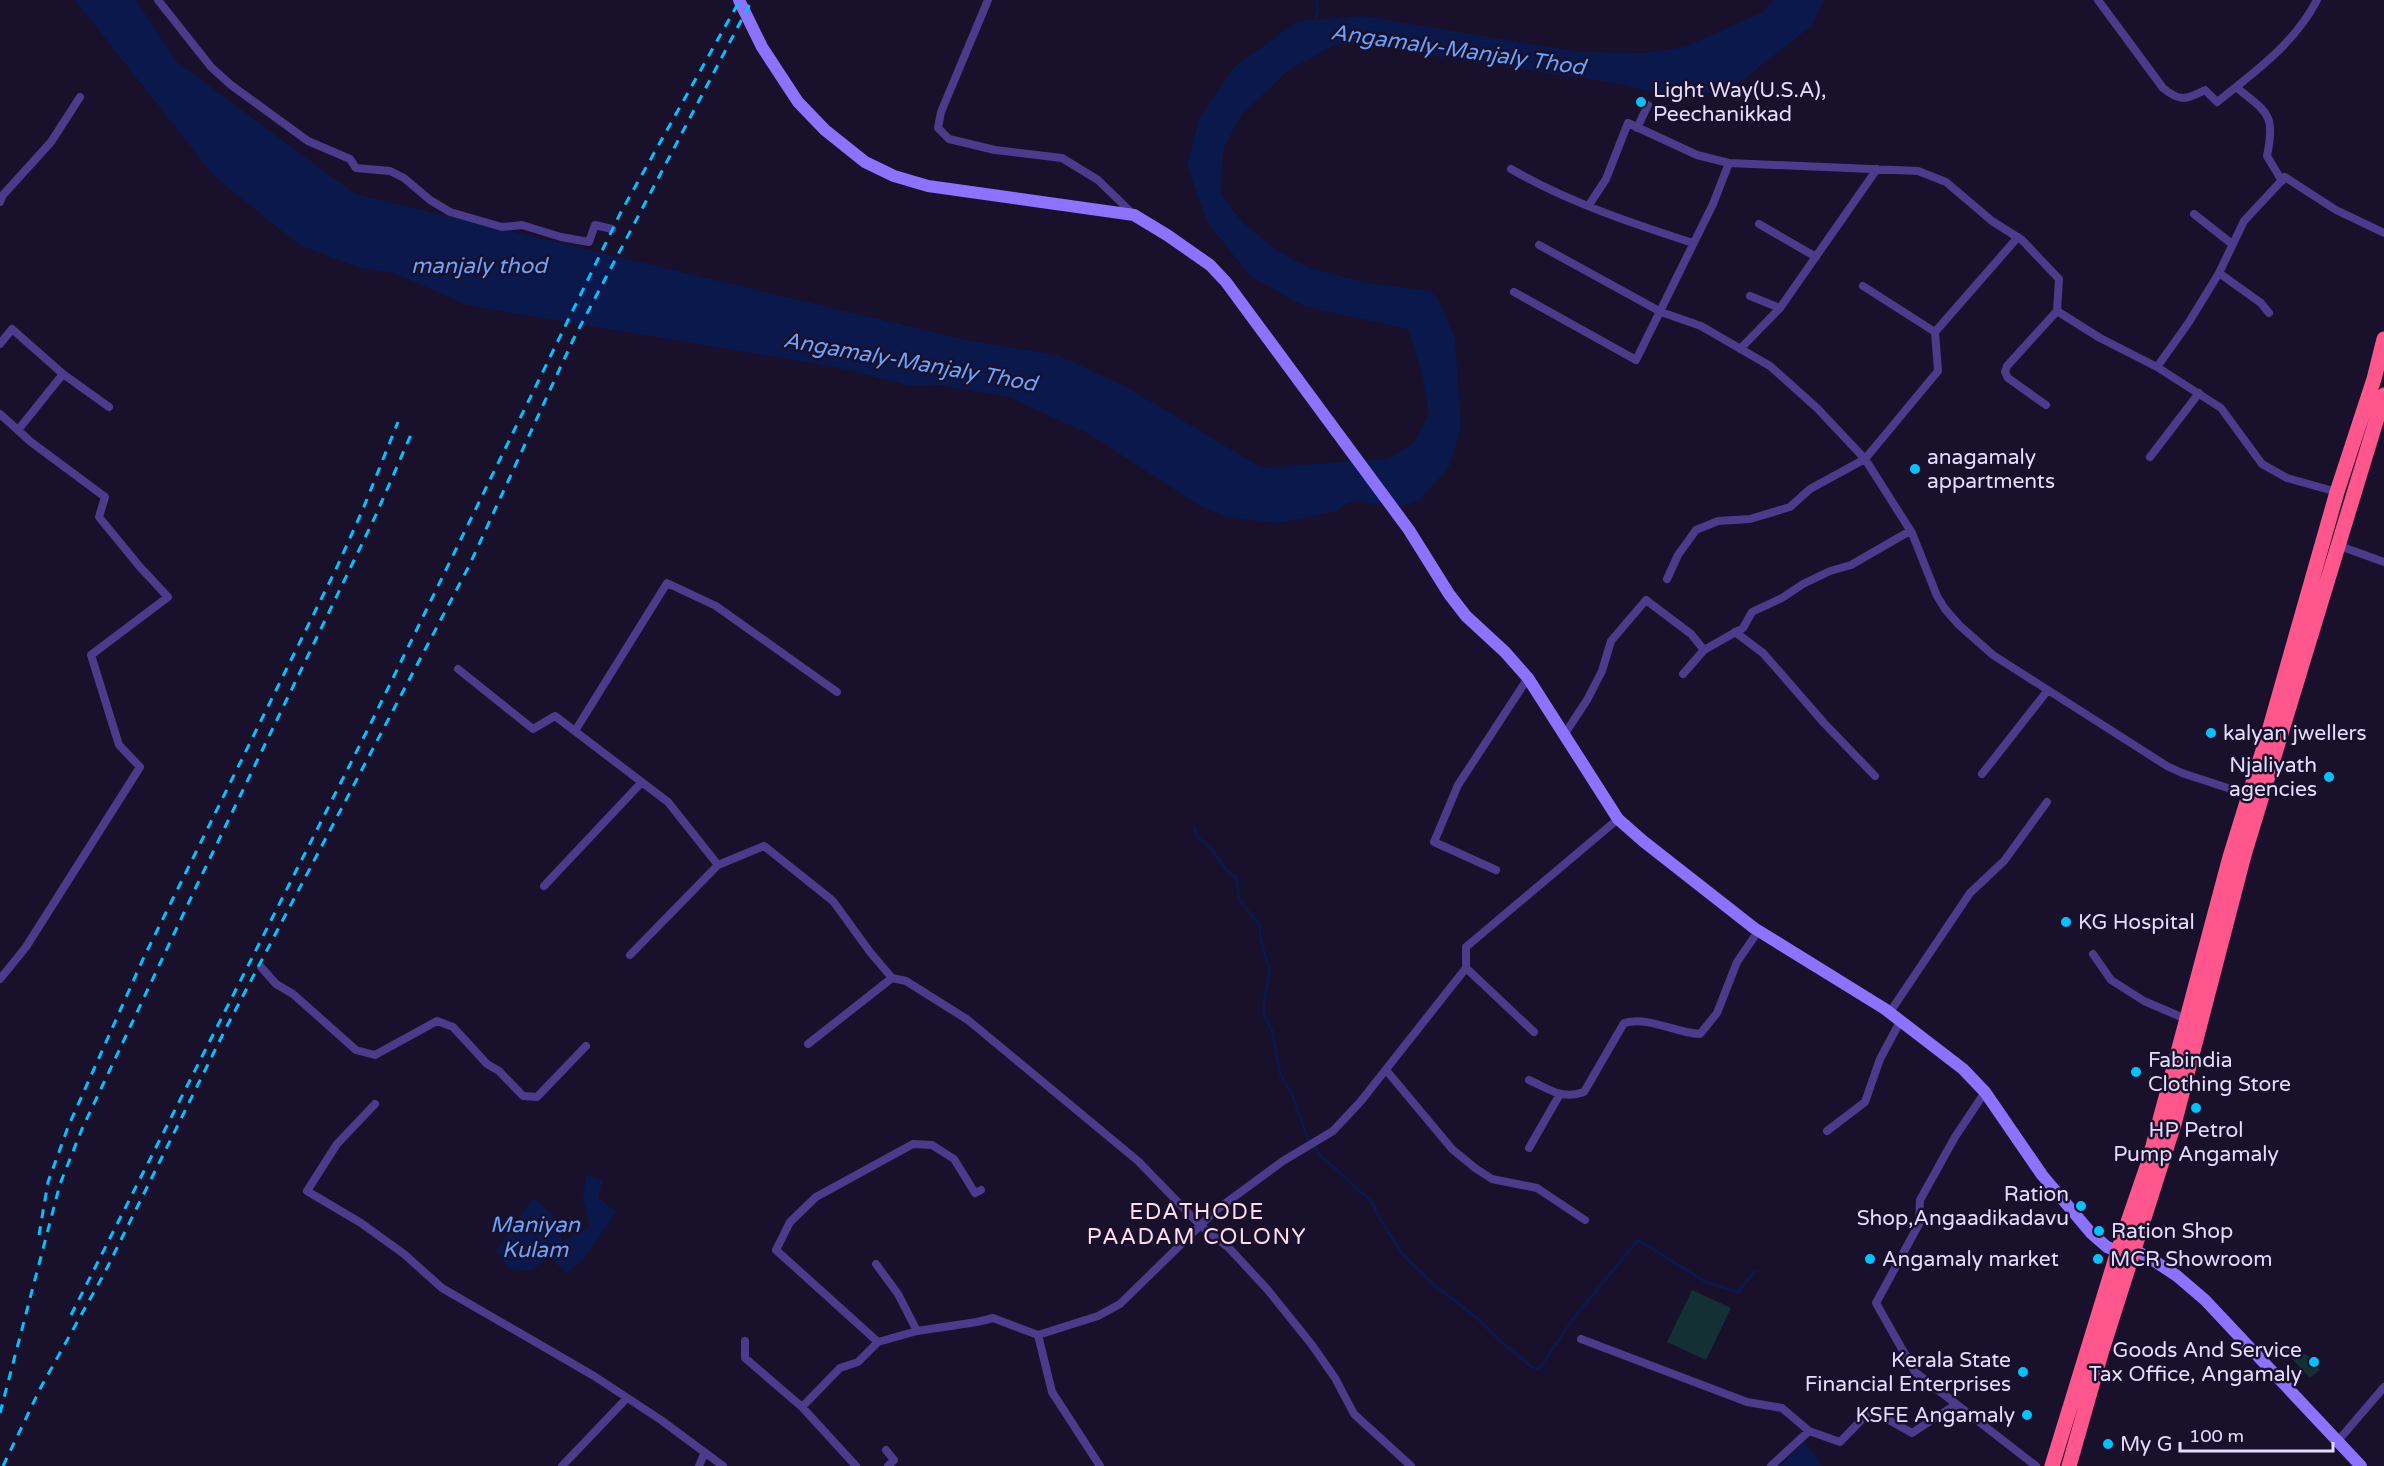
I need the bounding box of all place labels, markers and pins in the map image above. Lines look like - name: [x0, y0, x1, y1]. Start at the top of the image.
- place label: Light Way(U.S.A), Peechanikkad: [1653, 78, 1826, 127]
- marker: Light Way(U.S.A), Peechanikkad: [1634, 95, 1648, 109]
- place label: anagamaly appartments: [1927, 445, 2055, 494]
- marker: anagamaly appartments: [1908, 462, 1922, 476]
- place label: kalyan jwellers: [2223, 721, 2367, 746]
- marker: kalyan jwellers: [2204, 726, 2218, 740]
- place label: Njaliyath agencies: [2229, 753, 2317, 802]
- marker: Njaliyath agencies: [2322, 770, 2336, 784]
- place label: KG Hospital: [2078, 910, 2195, 935]
- marker: KG Hospital: [2059, 915, 2073, 929]
- place label: Fabindia Clothing Store: [2148, 1048, 2291, 1097]
- marker: Fabindia Clothing Store: [2129, 1065, 2143, 1079]
- marker: HP Petrol Pump Angamaly: [2189, 1101, 2203, 1115]
- place label: HP Petrol Pump Angamaly: [2113, 1118, 2279, 1167]
- place label: Ration Shop,Angaadikadavu: [1857, 1182, 2069, 1231]
- marker: Ration Shop,Angaadikadavu: [2074, 1199, 2088, 1213]
- place label: Ration Shop: [2111, 1219, 2233, 1244]
- marker: Ration Shop: [2092, 1224, 2106, 1238]
- place label: Angamaly market: [1882, 1247, 2059, 1272]
- place label: MCR Showroom: [2110, 1247, 2273, 1272]
- marker: Angamaly market: [1863, 1252, 1877, 1266]
- marker: MCR Showroom: [2091, 1252, 2105, 1266]
- place label: Goods And Service Tax Office, Angamaly: [2089, 1338, 2302, 1387]
- place label: Kerala State Financial Enterprises: [1805, 1348, 2011, 1397]
- marker: Goods And Service Tax Office, Angamaly: [2307, 1355, 2321, 1369]
- marker: Kerala State Financial Enterprises: [2016, 1365, 2030, 1379]
- place label: KSFE Angamaly: [1855, 1403, 2015, 1428]
- marker: KSFE Angamaly: [2020, 1408, 2034, 1422]
- place label: My G: [2120, 1432, 2173, 1457]
- marker: My G: [2101, 1437, 2115, 1451]

